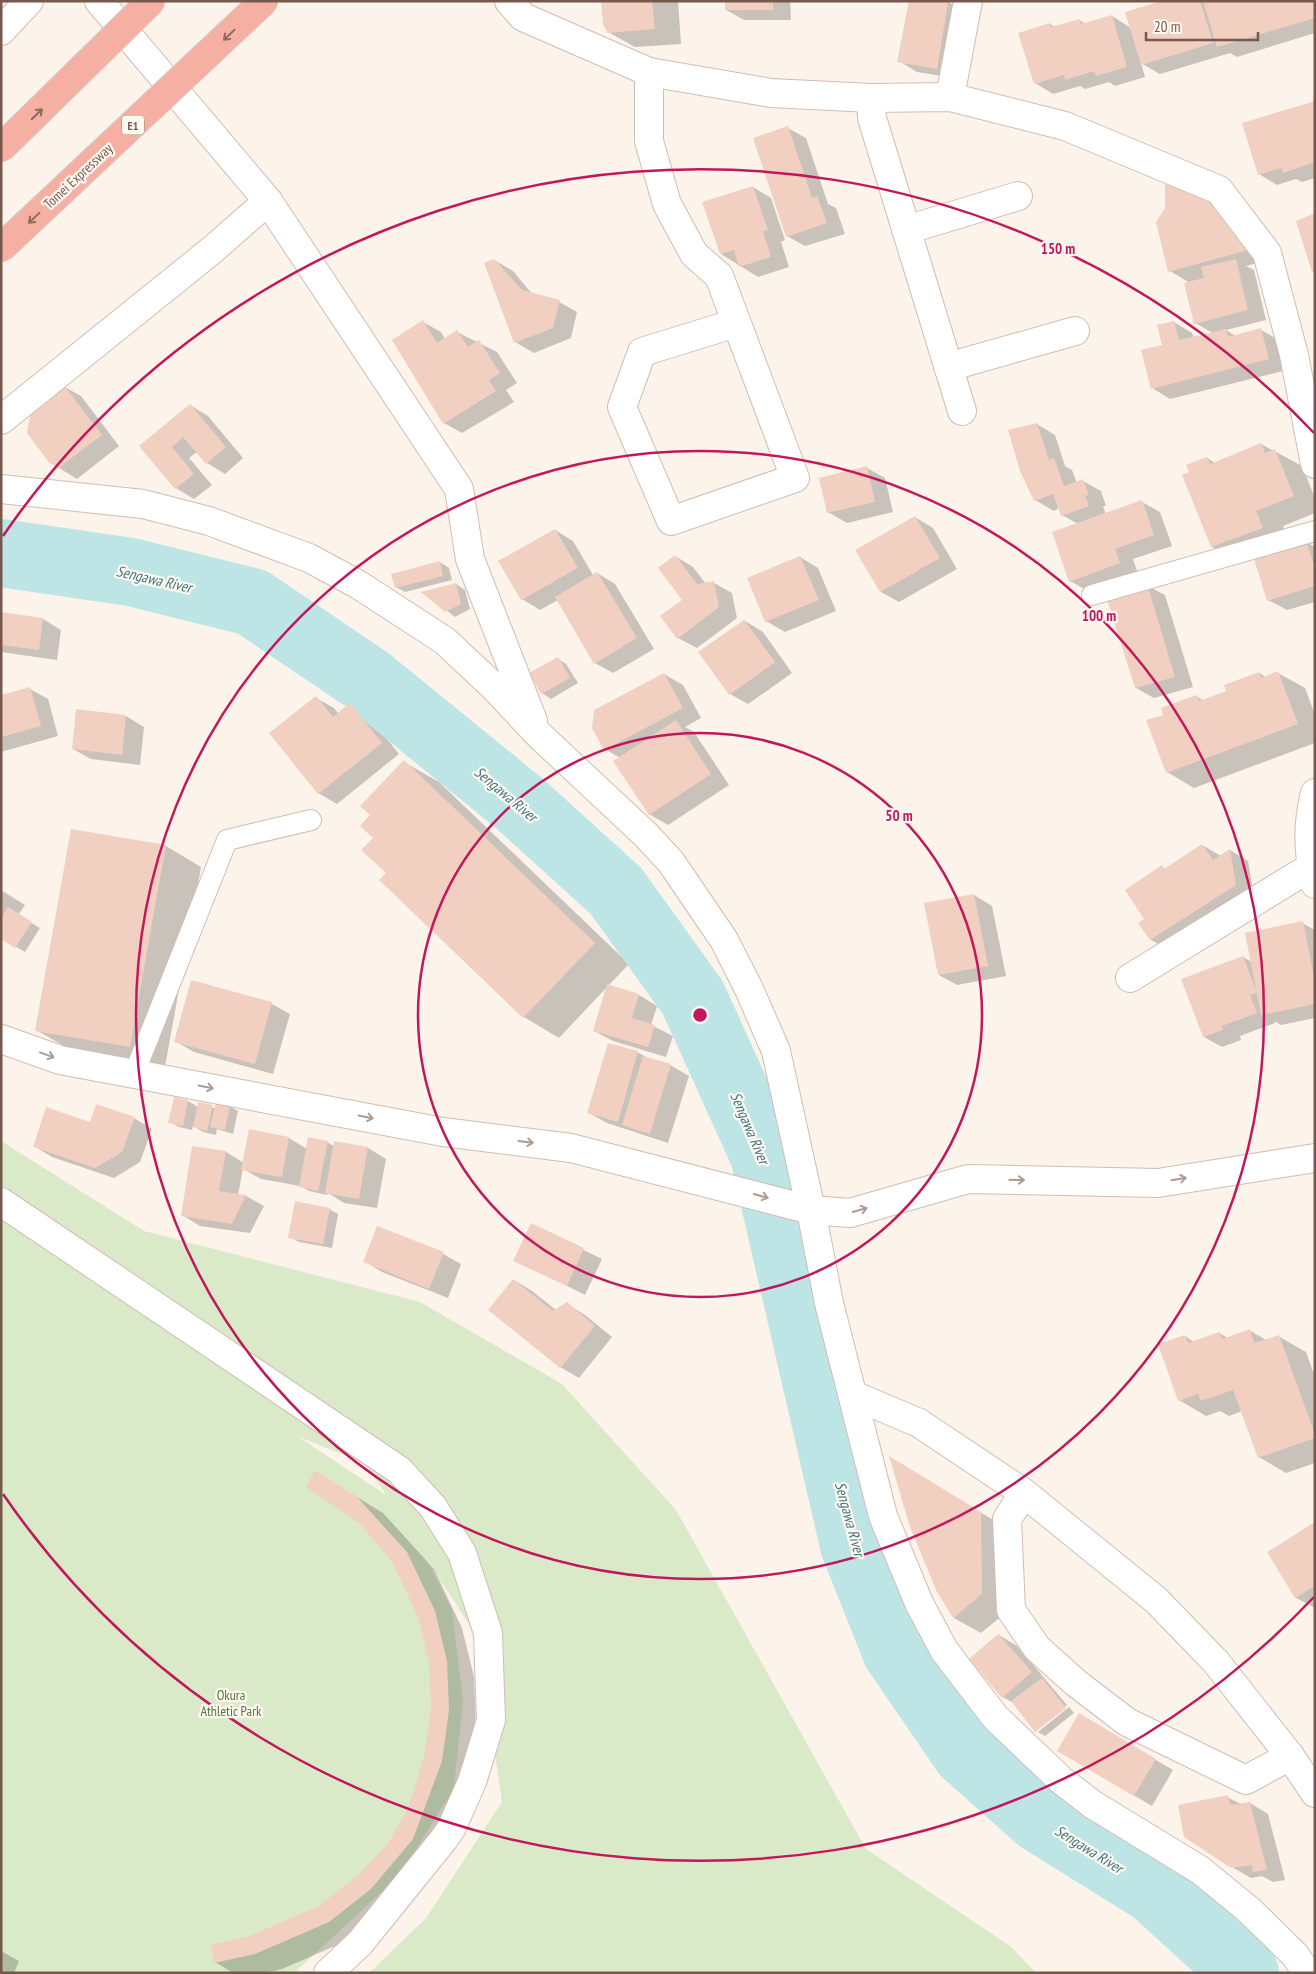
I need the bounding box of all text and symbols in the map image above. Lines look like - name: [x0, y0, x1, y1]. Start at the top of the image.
- scale bar: [1146, 10, 1258, 42]
- text: 20 m: [1154, 17, 1180, 36]
- one-way arrow: [223, 29, 235, 41]
- one-way arrow: [30, 108, 43, 120]
- road number: E1: [122, 116, 144, 134]
- street label: Tomei Expressway: [40, 139, 117, 213]
- one-way arrow: [27, 212, 40, 224]
- text: 150 m: [1041, 239, 1075, 258]
- water label: Sengawa River: [115, 561, 195, 597]
- text: 100 m: [1082, 606, 1116, 625]
- water label: Sengawa River: [471, 762, 543, 827]
- text: 50 m: [885, 806, 913, 825]
- centre of rings: [691, 1006, 709, 1024]
- one-way arrow: [39, 1051, 54, 1060]
- one-way arrow: [198, 1083, 214, 1093]
- water label: Sengawa River: [726, 1089, 774, 1169]
- one-way arrow: [358, 1113, 374, 1123]
- one-way arrow: [518, 1137, 534, 1147]
- one-way arrow: [1171, 1174, 1187, 1184]
- one-way arrow: [1008, 1175, 1024, 1184]
- one-way arrow: [753, 1191, 769, 1201]
- one-way arrow: [851, 1205, 867, 1215]
- water label: Sengawa River: [831, 1480, 870, 1560]
- park label: Okura Athletic Park: [201, 1686, 262, 1720]
- water label: Sengawa River: [1052, 1821, 1128, 1878]

